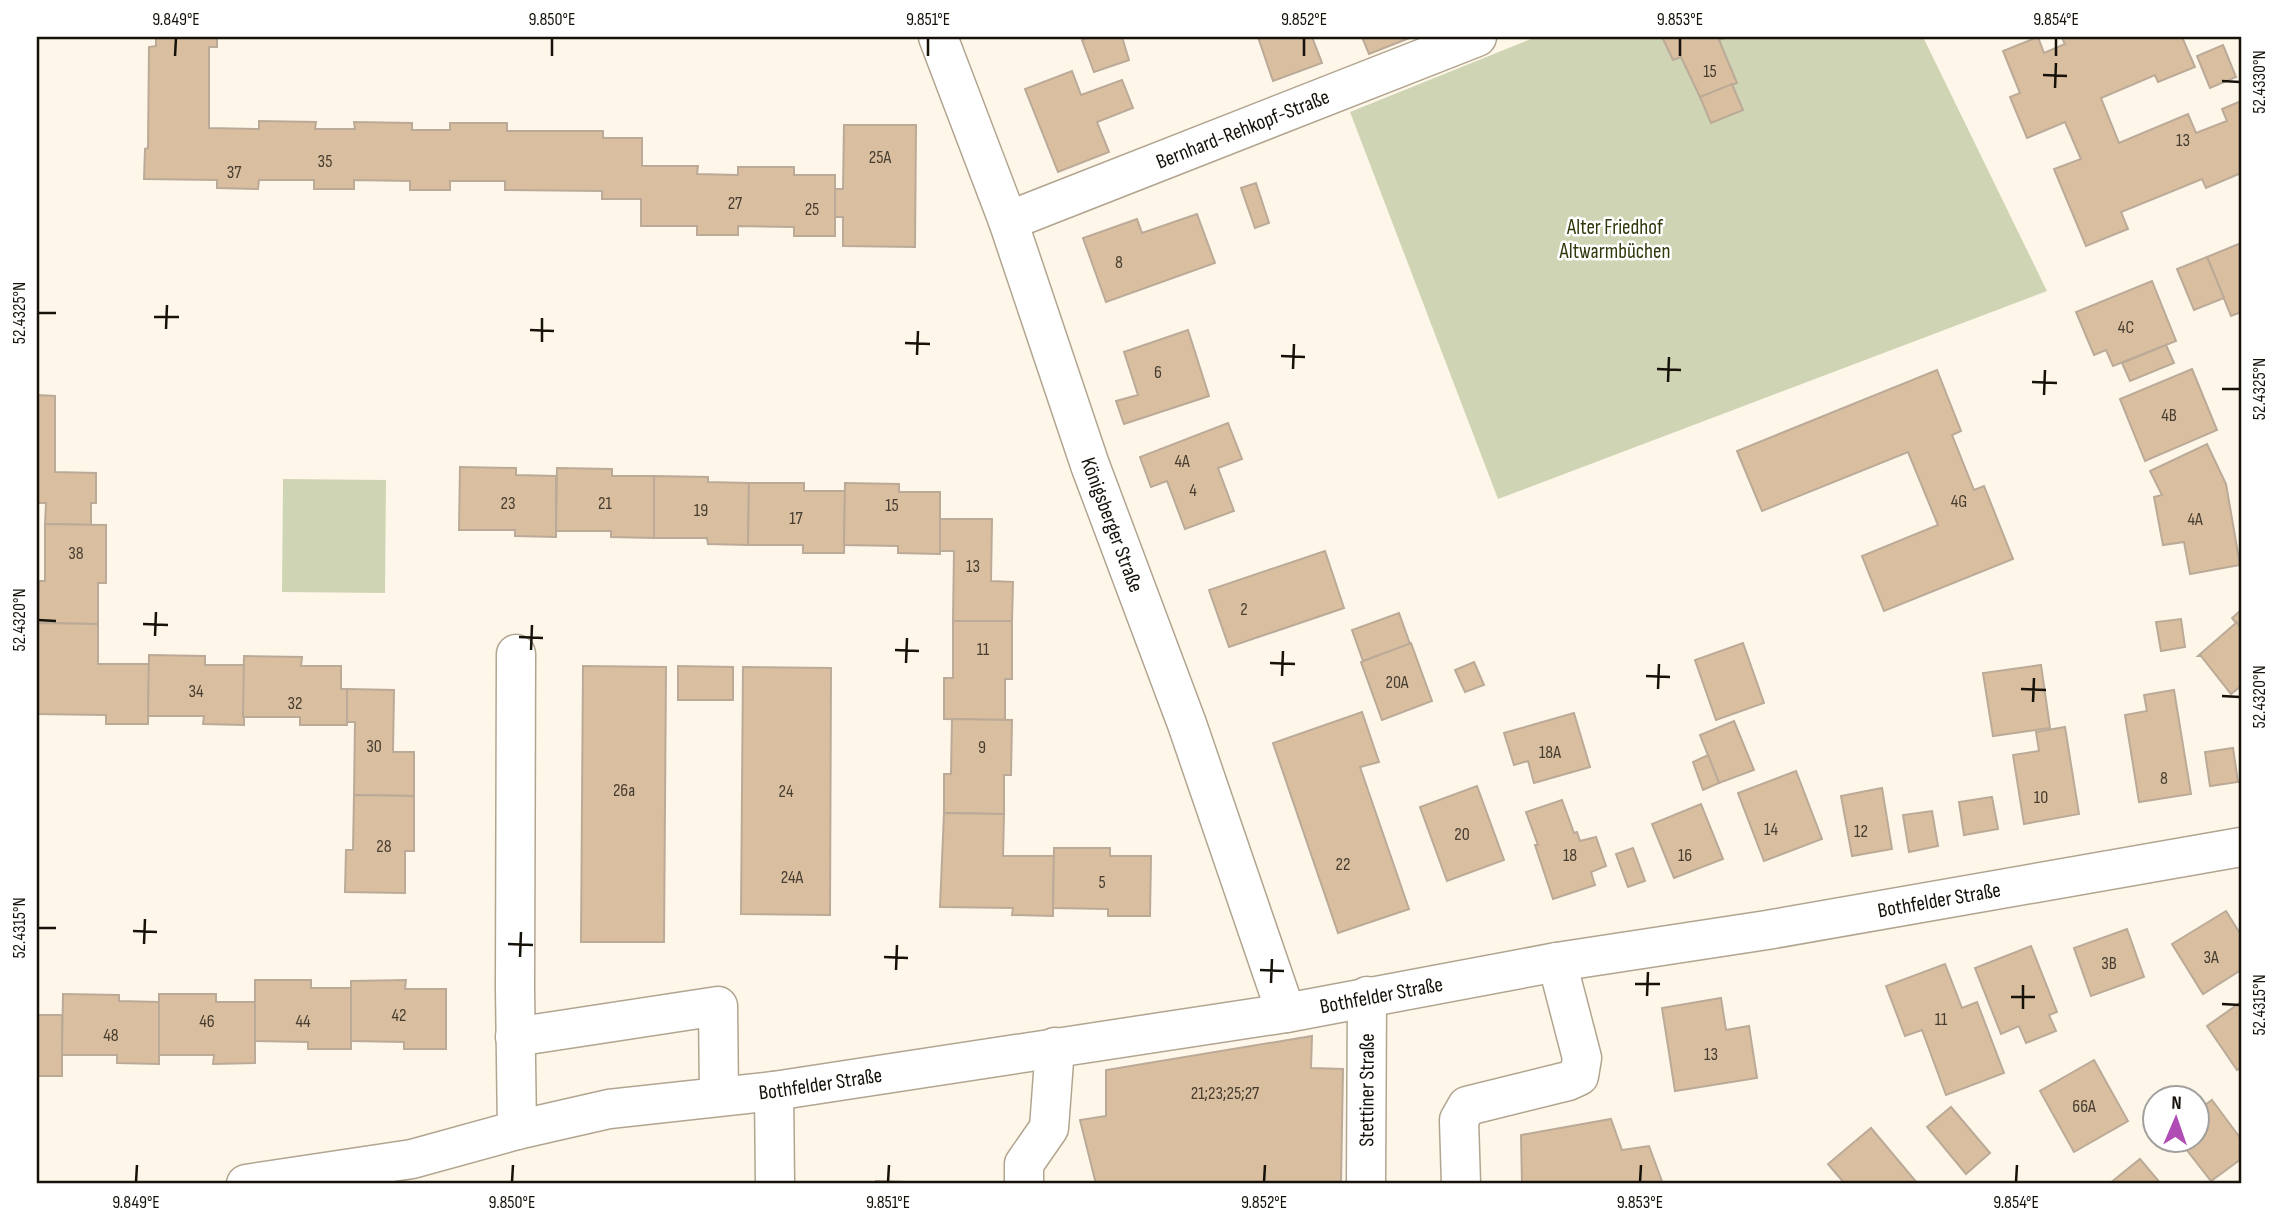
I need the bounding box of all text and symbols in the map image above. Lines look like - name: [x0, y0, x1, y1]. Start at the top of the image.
- text: 9.849°E: [152, 9, 200, 30]
- text: 9.850°E: [529, 9, 575, 30]
- text: 9.851°E: [906, 9, 950, 30]
- text: 9.852°E: [1281, 9, 1327, 30]
- text: 9.853°E: [1657, 9, 1703, 30]
- text: 9.854°E: [2033, 9, 2079, 30]
- text: 52.4330°N: [2249, 50, 2270, 114]
- house number: 15: [1703, 61, 1717, 82]
- street label: Bernhard-Rehkopf-Straße: [1152, 84, 1333, 174]
- house number: 13: [2176, 130, 2190, 151]
- house number: 25A: [869, 147, 891, 168]
- house number: 35: [318, 151, 332, 172]
- house number: 37: [227, 162, 242, 183]
- house number: 27: [728, 193, 743, 214]
- house number: 25: [805, 199, 819, 220]
- park label: Alter Friedhof Altwarmbüchen: [1558, 215, 1671, 264]
- house number: 8: [1115, 252, 1123, 273]
- text: 52.4325°N: [9, 282, 30, 344]
- house number: 4C: [2118, 317, 2134, 338]
- text: 52.4325°N: [2249, 358, 2270, 420]
- house number: 6: [1154, 362, 1162, 383]
- house number: 4B: [2161, 405, 2177, 426]
- house number: 4A: [1174, 451, 1190, 472]
- street label: Königsberger Straße: [1076, 454, 1149, 596]
- house number: 4: [1189, 480, 1197, 501]
- house number: 4G: [1951, 491, 1967, 512]
- house number: 23: [501, 493, 516, 514]
- house number: 21: [598, 493, 613, 514]
- house number: 15: [885, 495, 899, 516]
- house number: 19: [694, 500, 708, 521]
- house number: 17: [789, 508, 804, 529]
- house number: 4A: [2187, 509, 2203, 530]
- house number: 38: [68, 543, 84, 564]
- house number: 13: [966, 556, 980, 577]
- text: 52.4320°N: [9, 588, 30, 652]
- house number: 2: [1240, 599, 1248, 620]
- house number: 11: [977, 639, 990, 660]
- text: 52.4320°N: [2249, 665, 2270, 729]
- house number: 20A: [1385, 672, 1409, 693]
- house number: 34: [188, 681, 204, 702]
- house number: 32: [288, 693, 302, 714]
- house number: 30: [366, 736, 382, 757]
- house number: 9: [978, 737, 986, 758]
- house number: 18A: [1539, 742, 1561, 763]
- house number: 8: [2160, 768, 2168, 789]
- house number: 26a: [613, 780, 635, 801]
- house number: 24: [779, 781, 794, 802]
- house number: 10: [2034, 787, 2048, 808]
- house number: 14: [1764, 819, 1778, 840]
- house number: 12: [1854, 821, 1868, 842]
- house number: 20: [1454, 824, 1470, 845]
- house number: 28: [376, 836, 392, 857]
- house number: 18: [1563, 845, 1577, 866]
- house number: 16: [1678, 845, 1692, 866]
- house number: 22: [1336, 854, 1350, 875]
- house number: 24A: [781, 867, 804, 888]
- house number: 5: [1098, 872, 1106, 893]
- street label: Bothfelder Straße: [1876, 877, 2003, 923]
- text: 52.4315°N: [9, 897, 30, 959]
- house number: 3A: [2203, 947, 2219, 968]
- house number: 3B: [2101, 953, 2117, 974]
- street label: Bothfelder Straße: [1318, 971, 1445, 1019]
- text: 52.4315°N: [2249, 974, 2270, 1036]
- house number: 42: [391, 1005, 407, 1026]
- house number: 11: [1935, 1009, 1948, 1030]
- house number: 46: [199, 1011, 215, 1032]
- house number: 44: [295, 1011, 311, 1032]
- house number: 48: [103, 1025, 119, 1046]
- street label: Stettiner Straße: [1354, 1033, 1379, 1147]
- house number: 13: [1704, 1044, 1718, 1065]
- street label: Bothfelder Straße: [757, 1062, 884, 1105]
- house number: 21;23;25;27: [1191, 1083, 1260, 1104]
- north arrow: [2142, 1084, 2212, 1154]
- text: N: [2171, 1092, 2182, 1115]
- house number: 66A: [2072, 1096, 2096, 1117]
- text: 9.849°E: [112, 1192, 160, 1213]
- text: 9.850°E: [489, 1192, 535, 1213]
- text: 9.851°E: [866, 1192, 910, 1213]
- text: 9.852°E: [1241, 1192, 1287, 1213]
- text: 9.853°E: [1617, 1192, 1663, 1213]
- text: 9.854°E: [1993, 1192, 2039, 1213]

